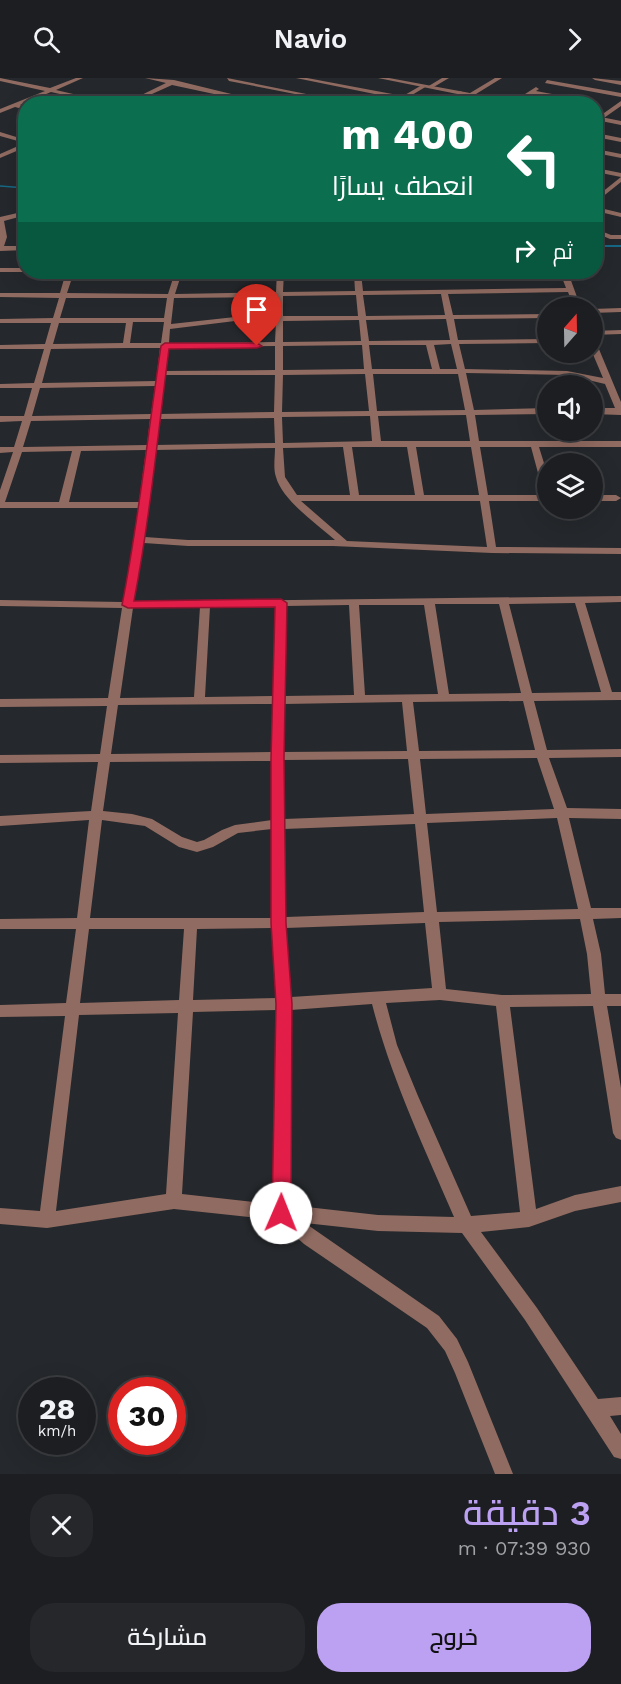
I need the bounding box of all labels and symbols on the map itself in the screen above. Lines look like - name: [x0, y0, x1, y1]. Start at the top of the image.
- pin: [231, 284, 282, 346]
- north arrow: [537, 297, 603, 363]
- position arrow: [249, 1181, 313, 1245]
- speed limit sign: 30: [108, 1377, 186, 1455]

